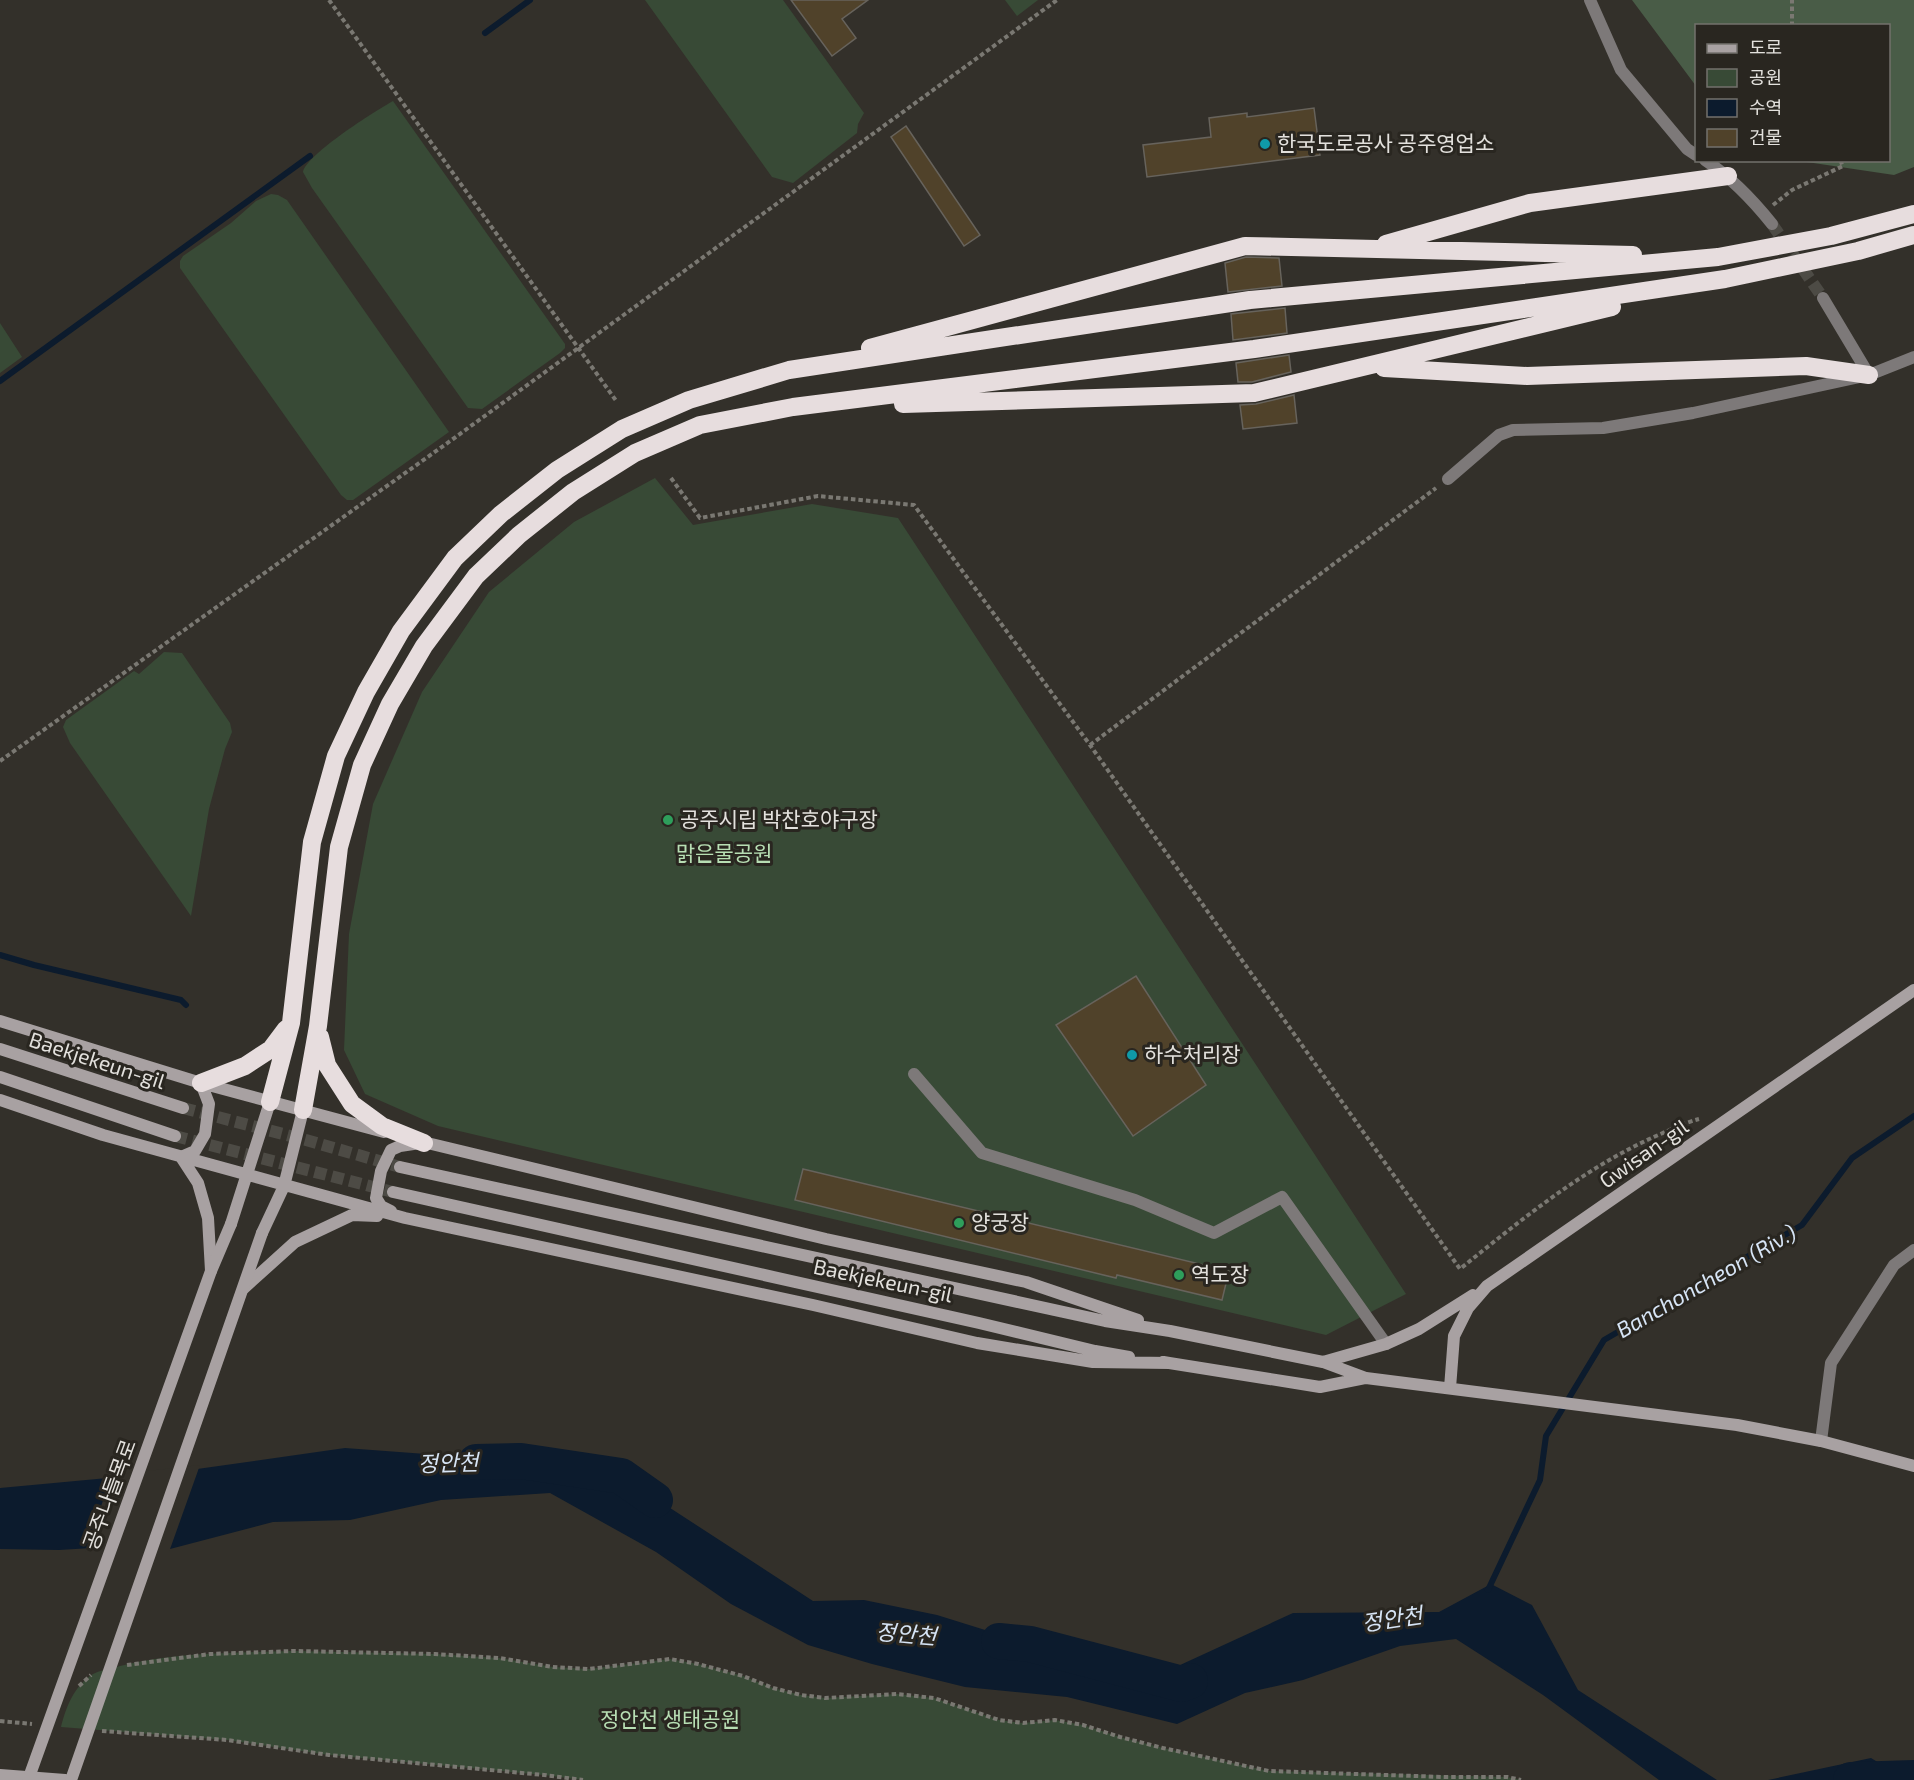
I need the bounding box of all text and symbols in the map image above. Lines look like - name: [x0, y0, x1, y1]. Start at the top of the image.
- legend: [1695, 24, 1890, 162]
- text: 도로: [1749, 36, 1782, 58]
- text: 공원: [1749, 66, 1782, 88]
- text: 수역: [1749, 96, 1782, 118]
- text: 건물: [1749, 126, 1782, 148]
- place label: 한국도로공사 공주영업소: [1277, 130, 1494, 155]
- marker: 한국도로공사 공주영업소: [1258, 137, 1272, 151]
- place label: 공주시립 박찬호야구장: [680, 806, 878, 831]
- marker: 공주시립 박찬호야구장: [661, 813, 675, 827]
- park label: 맑은물공원: [676, 840, 772, 865]
- street label: Baekjekeun-gil: [26, 1026, 169, 1095]
- place label: 하수처리장: [1144, 1041, 1241, 1066]
- marker: 하수처리장: [1125, 1048, 1139, 1062]
- street label: Gwisan-gil: [1594, 1113, 1693, 1192]
- place label: 양궁장: [971, 1209, 1029, 1234]
- marker: 양궁장: [952, 1216, 966, 1230]
- water label: Banchoncheon (Riv.): [1611, 1218, 1800, 1342]
- street label: Baekjekeun-gil: [811, 1253, 956, 1308]
- place label: 역도장: [1191, 1261, 1249, 1286]
- marker: 역도장: [1172, 1268, 1186, 1282]
- street label: 공주나들목로: [77, 1436, 140, 1553]
- water label: 정안천: [417, 1448, 482, 1476]
- water label: 정안천: [1360, 1601, 1426, 1635]
- water label: 정안천: [875, 1617, 940, 1649]
- park label: 정안천 생태공원: [600, 1706, 740, 1731]

